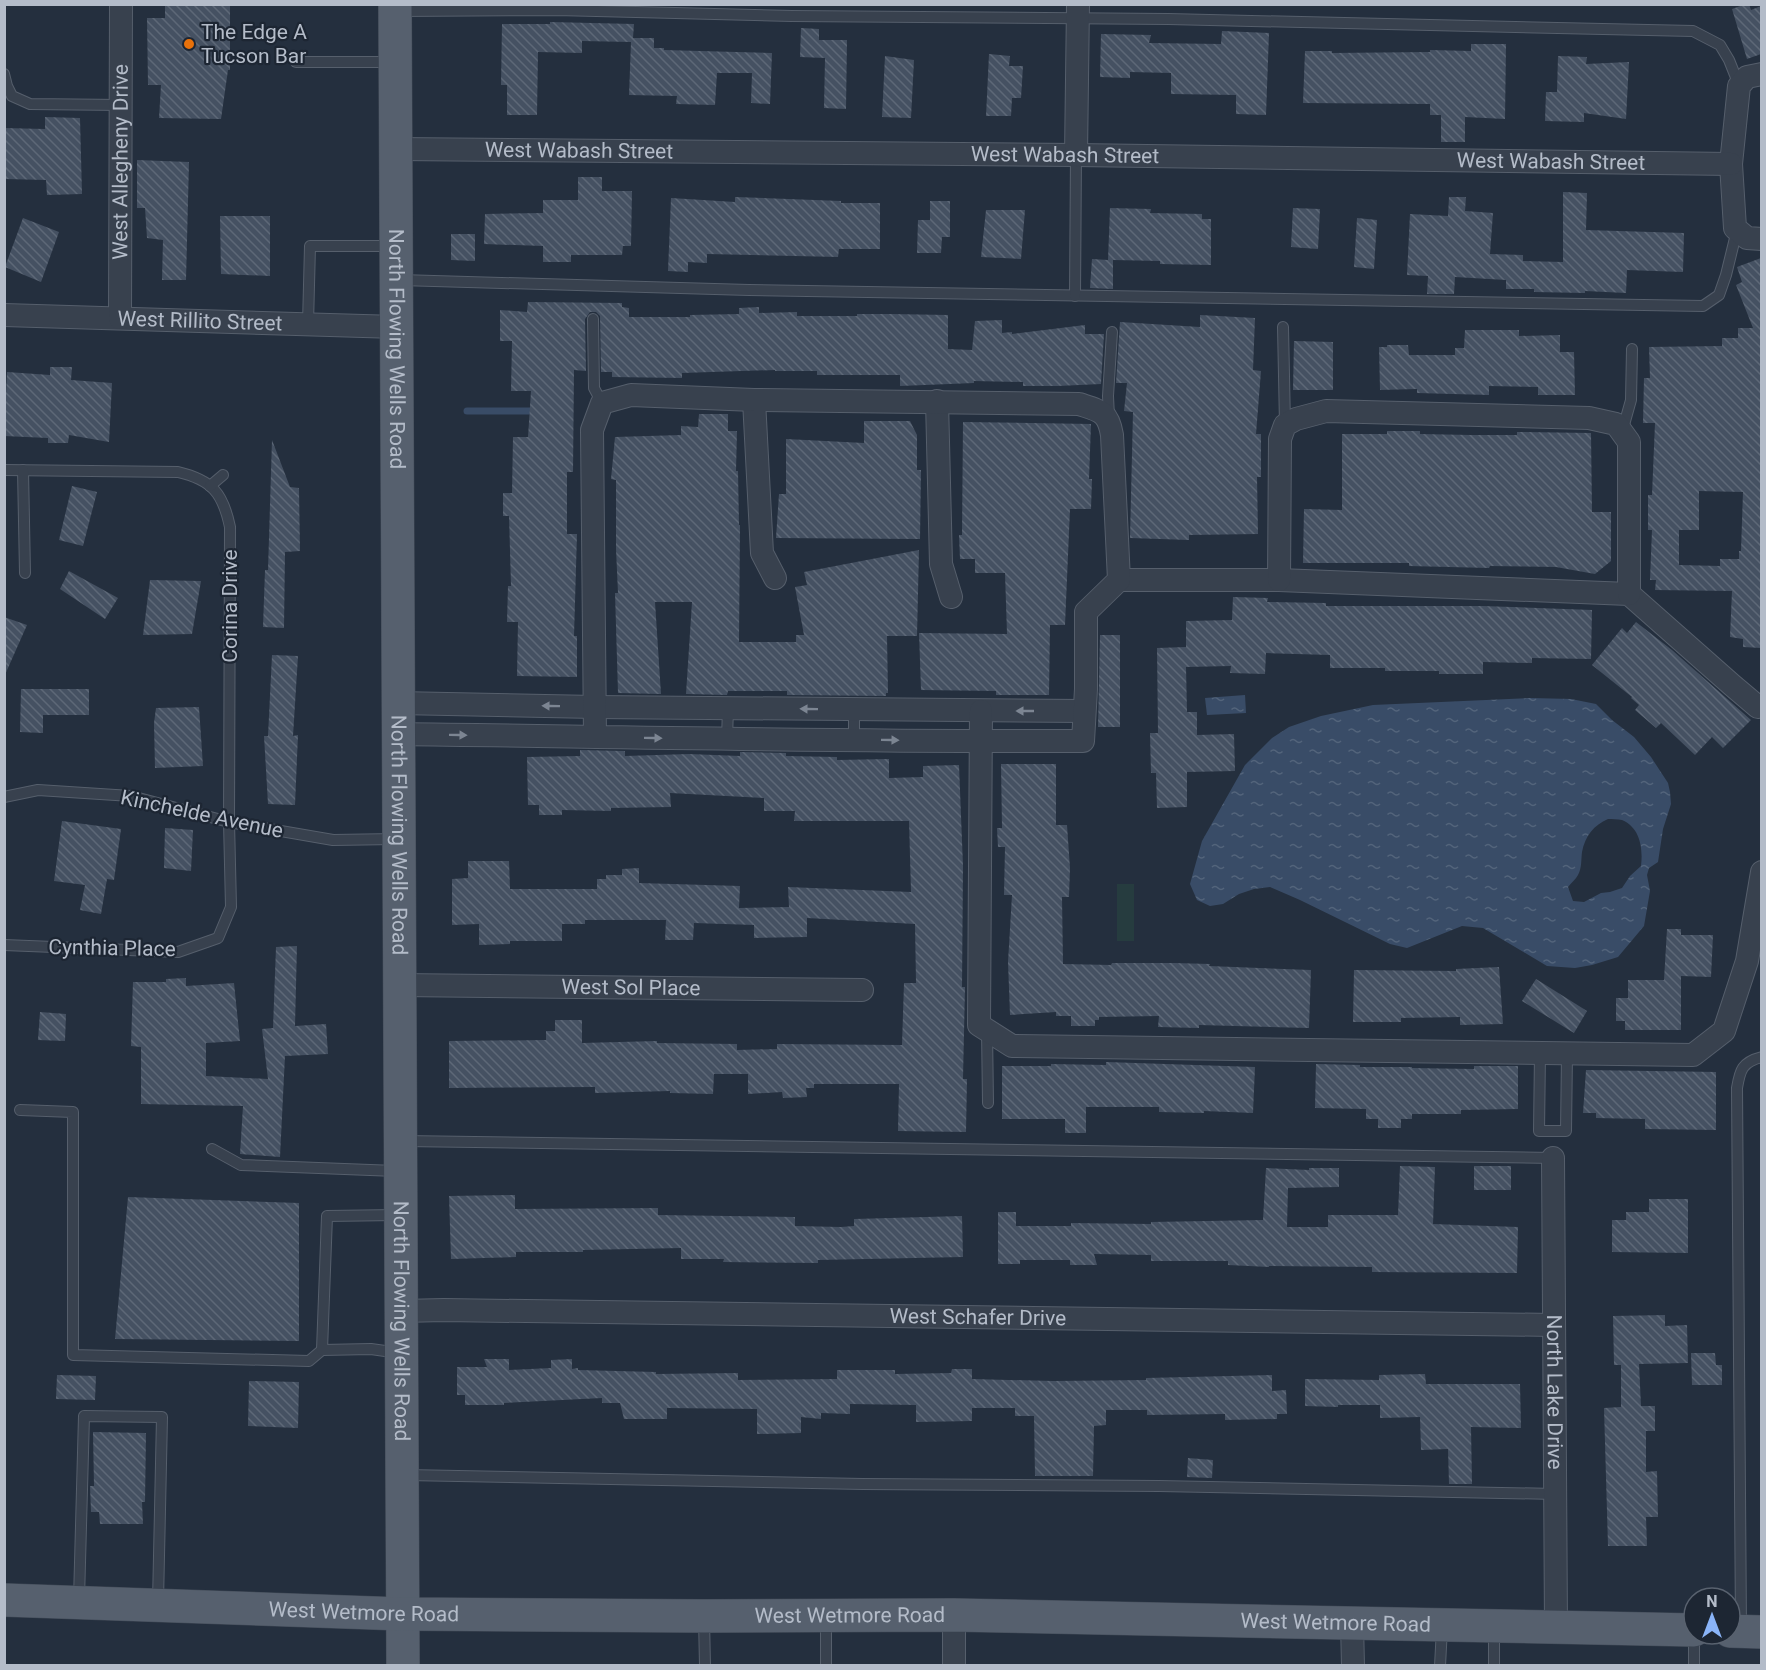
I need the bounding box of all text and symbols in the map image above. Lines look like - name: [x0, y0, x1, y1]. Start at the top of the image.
- place label: The Edge A Tucson Bar: [201, 20, 307, 68]
- marker: The Edge A Tucson Bar: [182, 37, 196, 51]
- street label: West Allegheny Drive: [108, 64, 133, 260]
- street label: West Wabash Street: [485, 138, 673, 163]
- street label: West Wabash Street: [971, 142, 1159, 168]
- street label: West Wabash Street: [1457, 148, 1645, 175]
- street label: North Flowing Wells Road: [384, 229, 409, 469]
- street label: West Rillito Street: [117, 306, 283, 335]
- street label: Corina Drive: [218, 549, 242, 663]
- one-way arrow: [541, 701, 560, 711]
- one-way arrow: [799, 704, 818, 714]
- one-way arrow: [1015, 706, 1034, 716]
- street label: North Flowing Wells Road: [386, 715, 412, 955]
- one-way arrow: [448, 730, 467, 740]
- one-way arrow: [643, 733, 662, 743]
- one-way arrow: [880, 735, 899, 745]
- street label: Kinchelde Avenue: [119, 785, 285, 843]
- street label: Cynthia Place: [48, 935, 176, 961]
- street label: West Sol Place: [561, 975, 701, 1000]
- street label: North Flowing Wells Road: [389, 1201, 414, 1441]
- street label: West Schafer Drive: [889, 1304, 1066, 1330]
- street label: North Lake Drive: [1542, 1314, 1567, 1470]
- north arrow: [1682, 1586, 1742, 1646]
- text: N: [1706, 1592, 1718, 1611]
- street label: West Wetmore Road: [268, 1597, 459, 1626]
- street label: West Wetmore Road: [754, 1603, 945, 1628]
- street label: West Wetmore Road: [1240, 1609, 1431, 1637]

